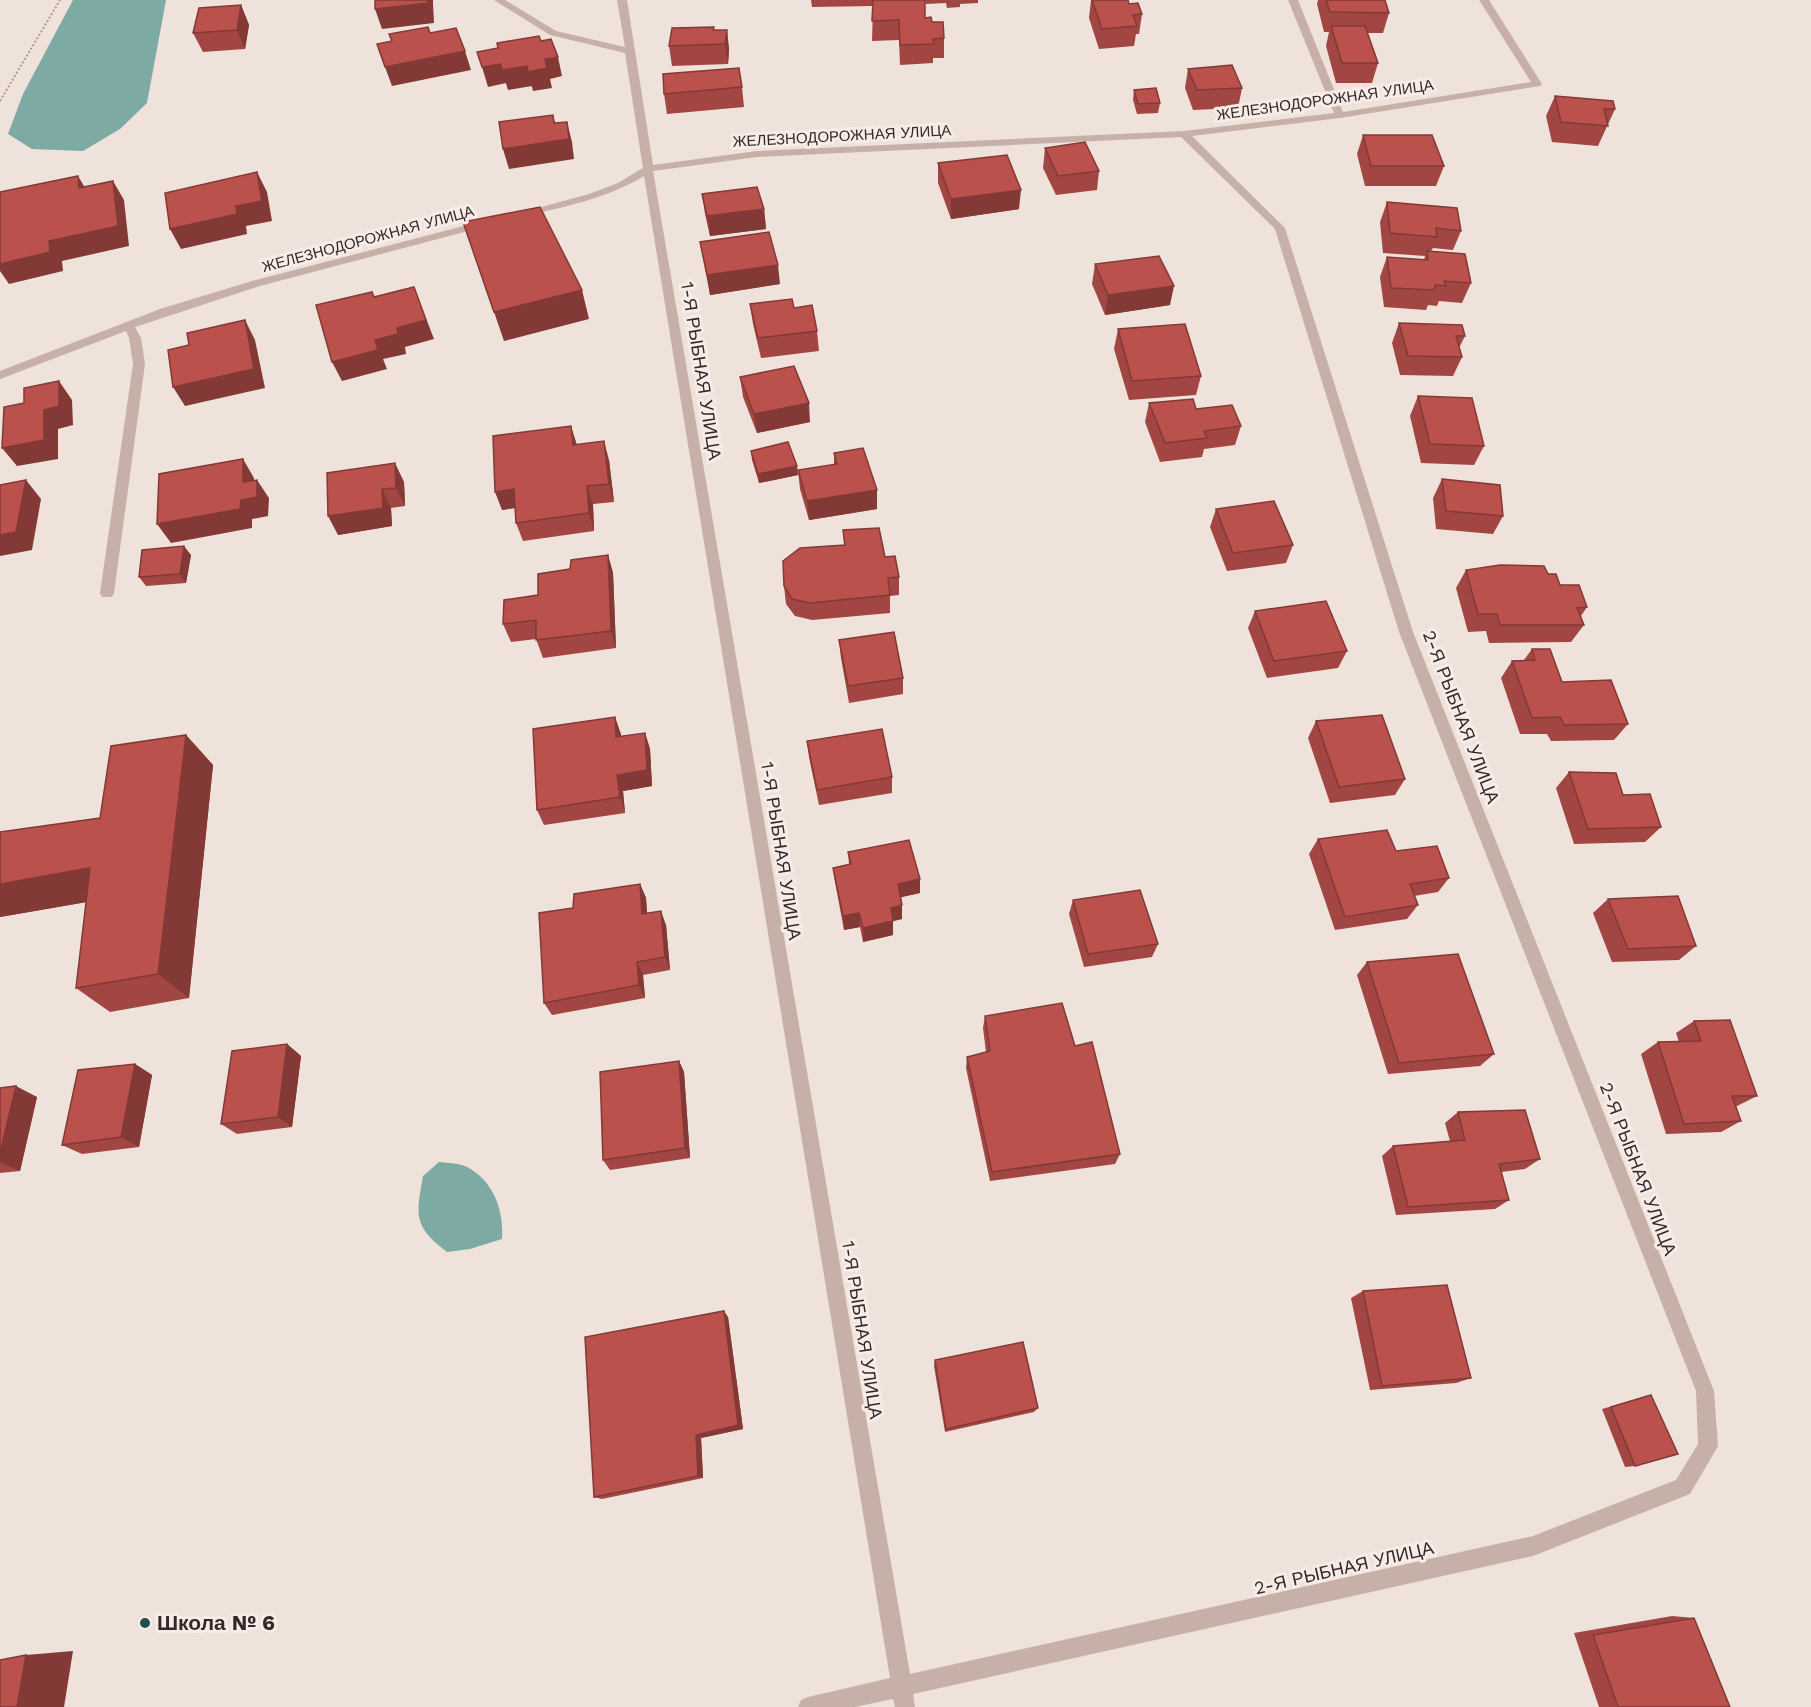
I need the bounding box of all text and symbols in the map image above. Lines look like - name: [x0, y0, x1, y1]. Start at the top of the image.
- street label: ЖЕЛЕЗНОДОРОЖНАЯ УЛИЦА: [1215, 76, 1435, 124]
- street label: ЖЕЛЕЗНОДОРОЖНАЯ УЛИЦА: [732, 121, 952, 151]
- street label: ЖЕЛЕЗНОДОРОЖНАЯ УЛИЦА: [260, 202, 476, 276]
- street label: 1-Я РЫБНАЯ УЛИЦА: [677, 280, 726, 462]
- street label: 2-Я РЫБНАЯ УЛИЦА: [1419, 628, 1504, 806]
- street label: 1-Я РЫБНАЯ УЛИЦА: [757, 760, 806, 942]
- street label: 2-Я РЫБНАЯ УЛИЦА: [1596, 1080, 1681, 1258]
- street label: 1-Я РЫБНАЯ УЛИЦА: [838, 1239, 887, 1421]
- street label: 2-Я РЫБНАЯ УЛИЦА: [1252, 1537, 1436, 1598]
- place label: Школа № 6: [157, 1610, 275, 1635]
- marker: Школа № 6: [138, 1616, 152, 1630]

